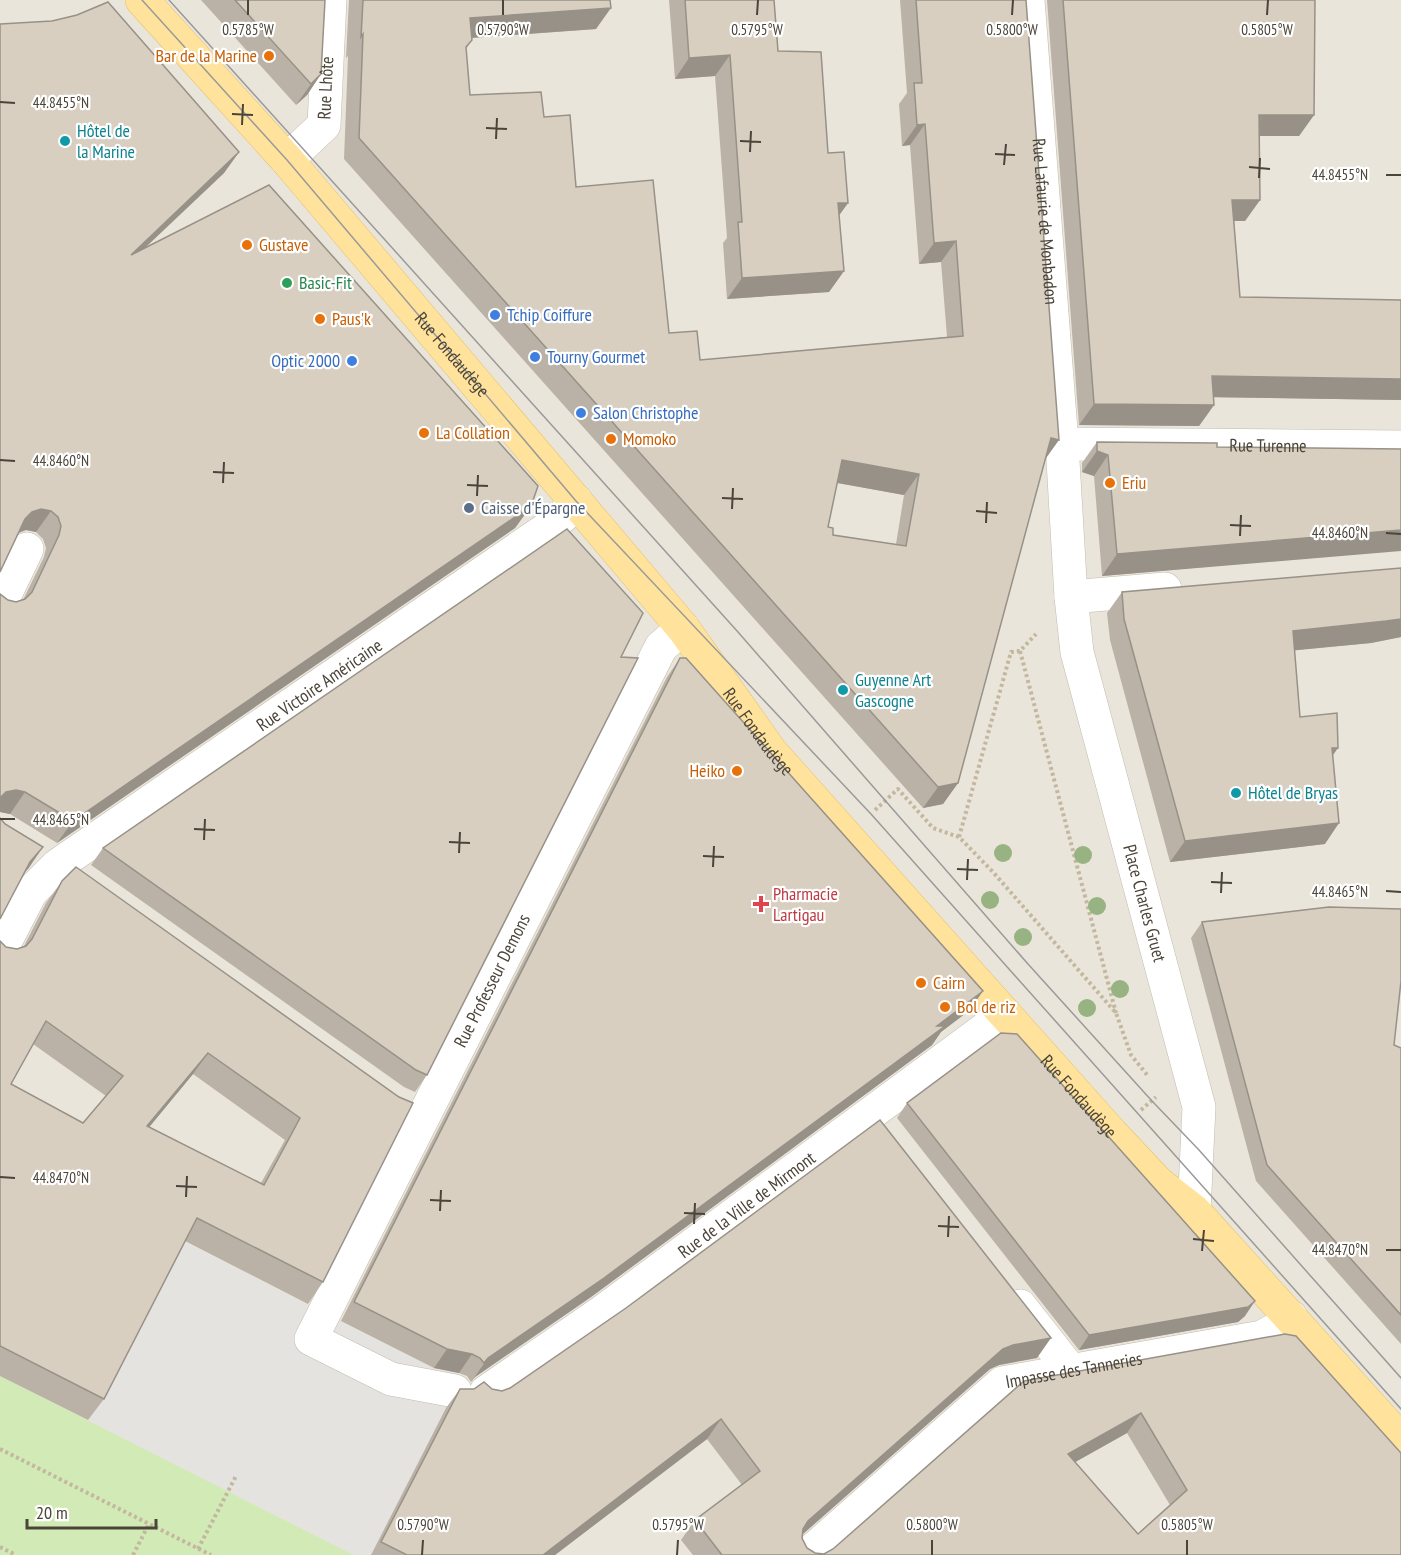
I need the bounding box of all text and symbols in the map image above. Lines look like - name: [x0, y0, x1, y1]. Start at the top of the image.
- text: 0.5785°W: [222, 20, 274, 39]
- text: 0.5790°W: [477, 20, 529, 39]
- text: 0.5795°W: [731, 20, 783, 39]
- text: 0.5800°W: [986, 20, 1038, 39]
- text: 0.5805°W: [1241, 20, 1293, 39]
- place label: Bar de la Marine: [155, 44, 257, 67]
- marker: Bar de la Marine: [262, 49, 276, 63]
- street label: Rue Lhôte: [312, 56, 338, 120]
- text: 44.8455°N: [33, 93, 89, 112]
- place label: Hôtel de la Marine: [77, 119, 135, 163]
- marker: Hôtel de la Marine: [58, 134, 72, 148]
- street label: Rue Lafaurie de Monbadon: [1028, 137, 1063, 305]
- text: 44.8455°N: [1312, 165, 1368, 184]
- place label: Gustave: [259, 233, 308, 256]
- marker: Gustave: [240, 238, 254, 252]
- place label: Basic-Fit: [299, 271, 352, 294]
- marker: Basic-Fit: [280, 276, 294, 290]
- place label: Tchip Coiffure: [507, 303, 592, 326]
- place label: Paus'k: [332, 307, 371, 330]
- street label: Rue Fondaudège: [410, 307, 495, 401]
- marker: Tchip Coiffure: [488, 308, 502, 322]
- marker: Paus'k: [313, 312, 327, 326]
- place label: Tourny Gourmet: [547, 345, 645, 368]
- place label: Optic 2000: [271, 349, 340, 372]
- marker: Tourny Gourmet: [528, 350, 542, 364]
- marker: Optic 2000: [345, 354, 359, 368]
- place label: Salon Christophe: [593, 401, 698, 424]
- marker: Salon Christophe: [574, 406, 588, 420]
- place label: La Collation: [436, 421, 510, 444]
- marker: La Collation: [417, 426, 431, 440]
- place label: Momoko: [623, 427, 677, 450]
- marker: Momoko: [604, 432, 618, 446]
- street label: Rue Turenne: [1229, 433, 1307, 457]
- text: 44.8460°N: [33, 451, 89, 470]
- place label: Eriu: [1122, 471, 1146, 494]
- marker: Eriu: [1103, 476, 1117, 490]
- place label: Caisse d'Épargne: [481, 496, 585, 519]
- marker: Caisse d'Épargne: [462, 501, 476, 515]
- text: 44.8460°N: [1312, 523, 1368, 542]
- street label: Rue Victoire Américaine: [252, 634, 386, 736]
- place label: Guyenne Art Gascogne: [855, 668, 931, 712]
- street label: Rue Fondaudège: [718, 683, 799, 780]
- marker: Guyenne Art Gascogne: [836, 683, 850, 697]
- place label: Heiko: [689, 759, 725, 782]
- marker: Heiko: [730, 764, 744, 778]
- place label: Hôtel de Bryas: [1248, 781, 1338, 804]
- marker: Hôtel de Bryas: [1229, 786, 1243, 800]
- text: 44.8465°N: [33, 810, 89, 829]
- street label: Place Charles Gruet: [1118, 842, 1172, 964]
- place label: Pharmacie Lartigau: [773, 882, 838, 926]
- text: 44.8465°N: [1312, 882, 1368, 901]
- marker: Pharmacie Lartigau: [754, 897, 768, 911]
- street label: Rue Professeur Demons: [448, 910, 535, 1051]
- place label: Cairn: [933, 971, 965, 994]
- marker: Cairn: [914, 976, 928, 990]
- place label: Bol de riz: [957, 995, 1016, 1018]
- marker: Bol de riz: [938, 1000, 952, 1014]
- street label: Rue Fondaudège: [1036, 1050, 1122, 1143]
- street label: Rue de la Ville de Mirmont: [673, 1146, 820, 1263]
- text: 44.8470°N: [33, 1168, 89, 1187]
- text: 44.8470°N: [1312, 1240, 1368, 1259]
- street label: Impasse des Tanneries: [1004, 1346, 1144, 1393]
- scale bar: [27, 1492, 156, 1530]
- text: 20 m: [36, 1501, 68, 1524]
- text: 0.5790°W: [397, 1515, 449, 1534]
- text: 0.5795°W: [652, 1515, 704, 1534]
- text: 0.5800°W: [906, 1515, 958, 1534]
- text: 0.5805°W: [1161, 1515, 1213, 1534]

